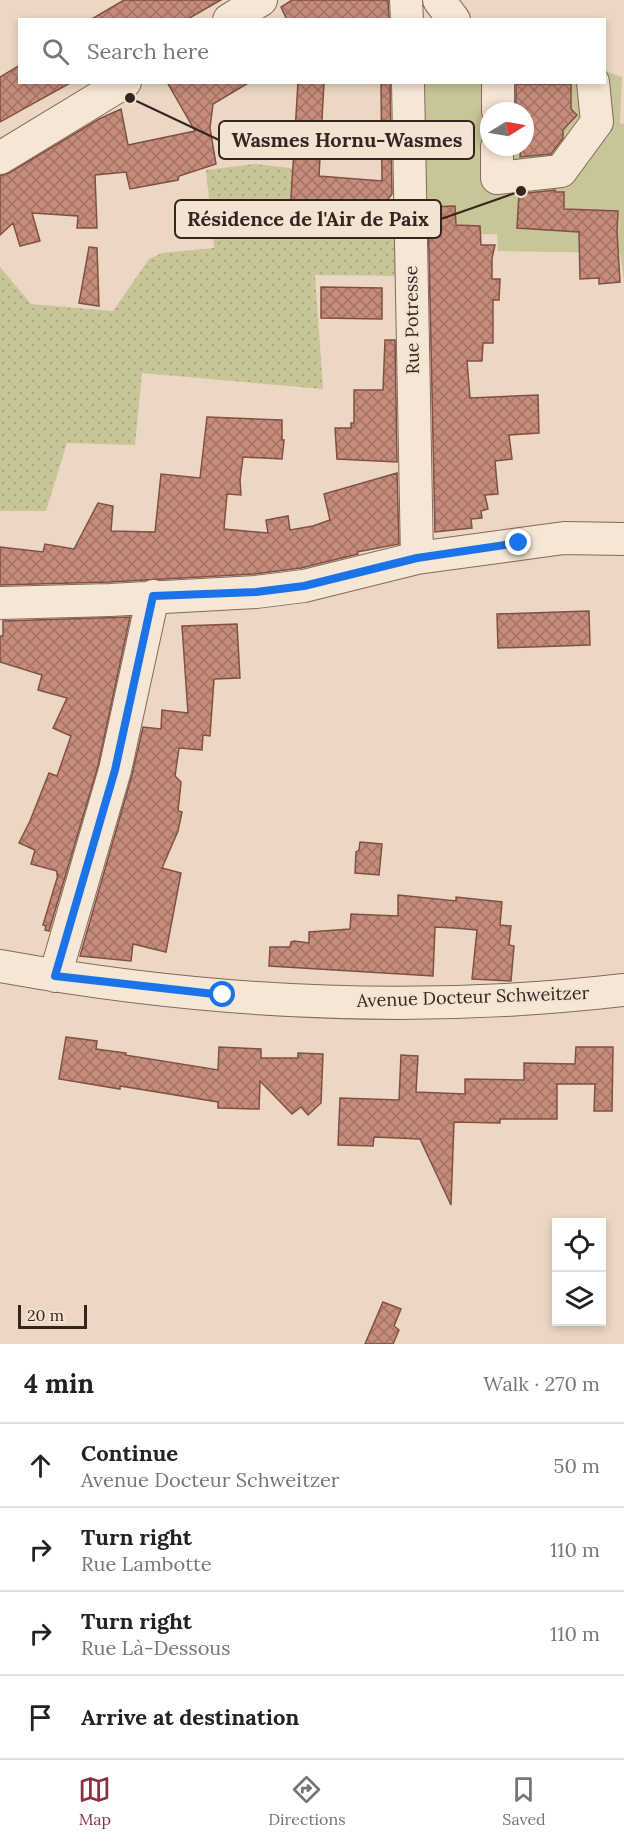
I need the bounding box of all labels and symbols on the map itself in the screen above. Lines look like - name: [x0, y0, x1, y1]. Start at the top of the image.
- north arrow: [480, 102, 534, 156]
- callout: Wasmes Hornu-Wasmes: [219, 121, 474, 159]
- text: Wasmes Hornu-Wasmes: [231, 127, 463, 152]
- callout: Résidence de l'Air de Paix: [175, 200, 441, 238]
- text: Résidence de l'Air de Paix: [187, 206, 429, 231]
- street label: Rue Potresse: [399, 265, 424, 375]
- route end: [505, 529, 531, 555]
- route start: [209, 981, 235, 1007]
- street label: Avenue Docteur Schweitzer: [355, 981, 590, 1012]
- scale bar: [18, 1302, 87, 1330]

